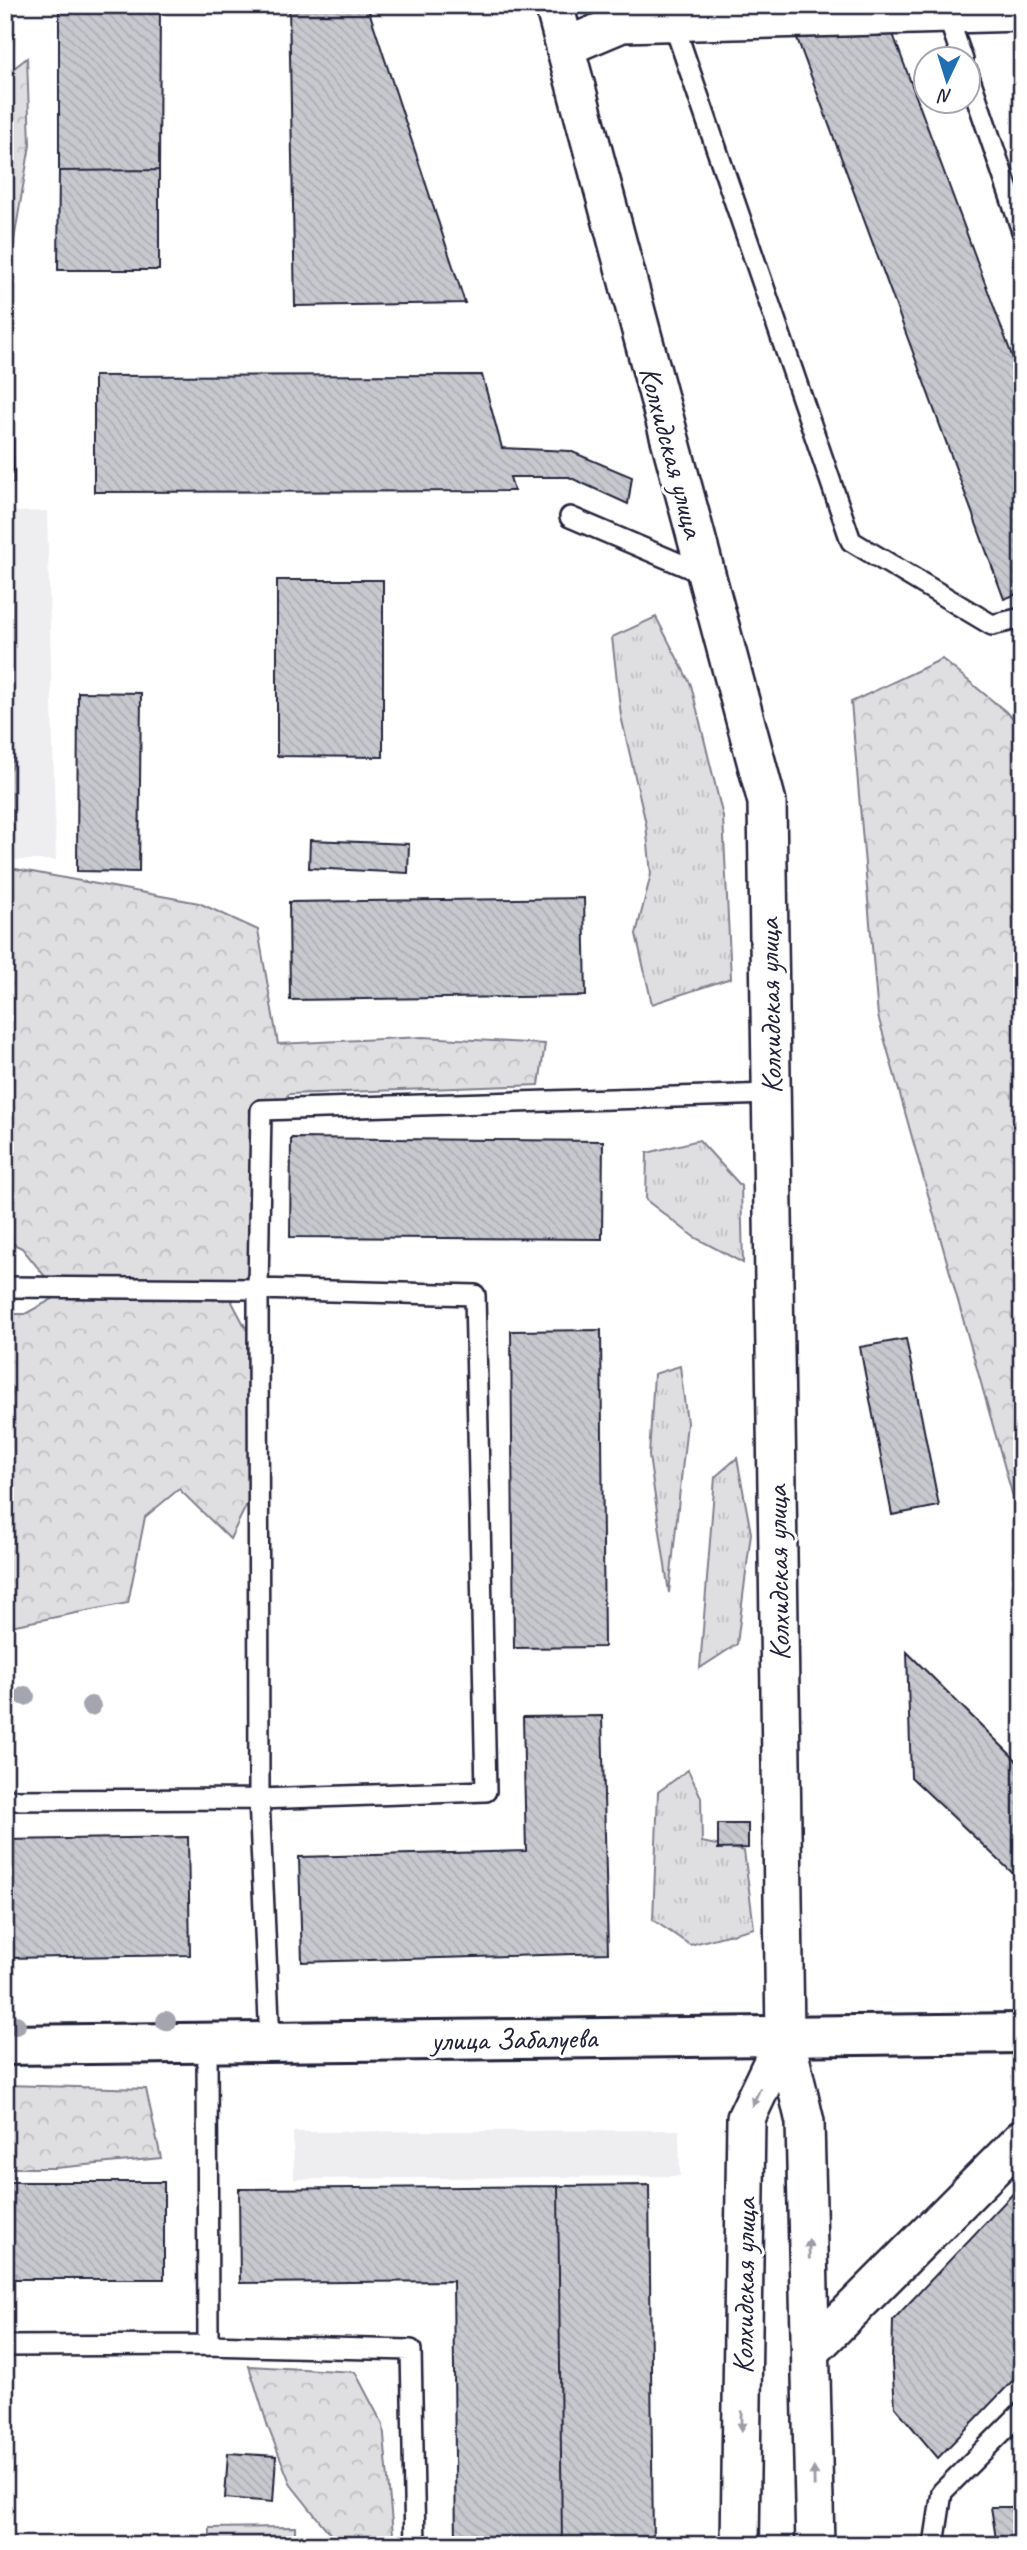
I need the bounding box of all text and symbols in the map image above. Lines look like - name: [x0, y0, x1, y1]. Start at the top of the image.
- north arrow: [912, 46, 982, 116]
- text: N: [936, 83, 953, 108]
- street label: Колхидская улица: [631, 362, 714, 544]
- street label: Колхидская улица: [749, 916, 791, 1094]
- street label: Колхидская улица: [757, 1483, 799, 1661]
- street label: улица Забалуева: [428, 2019, 599, 2059]
- one-way arrow: [750, 2087, 761, 2107]
- street label: Колхидская улица: [723, 2196, 765, 2374]
- one-way arrow: [803, 2238, 814, 2260]
- one-way arrow: [736, 2410, 748, 2432]
- one-way arrow: [808, 2465, 819, 2487]

